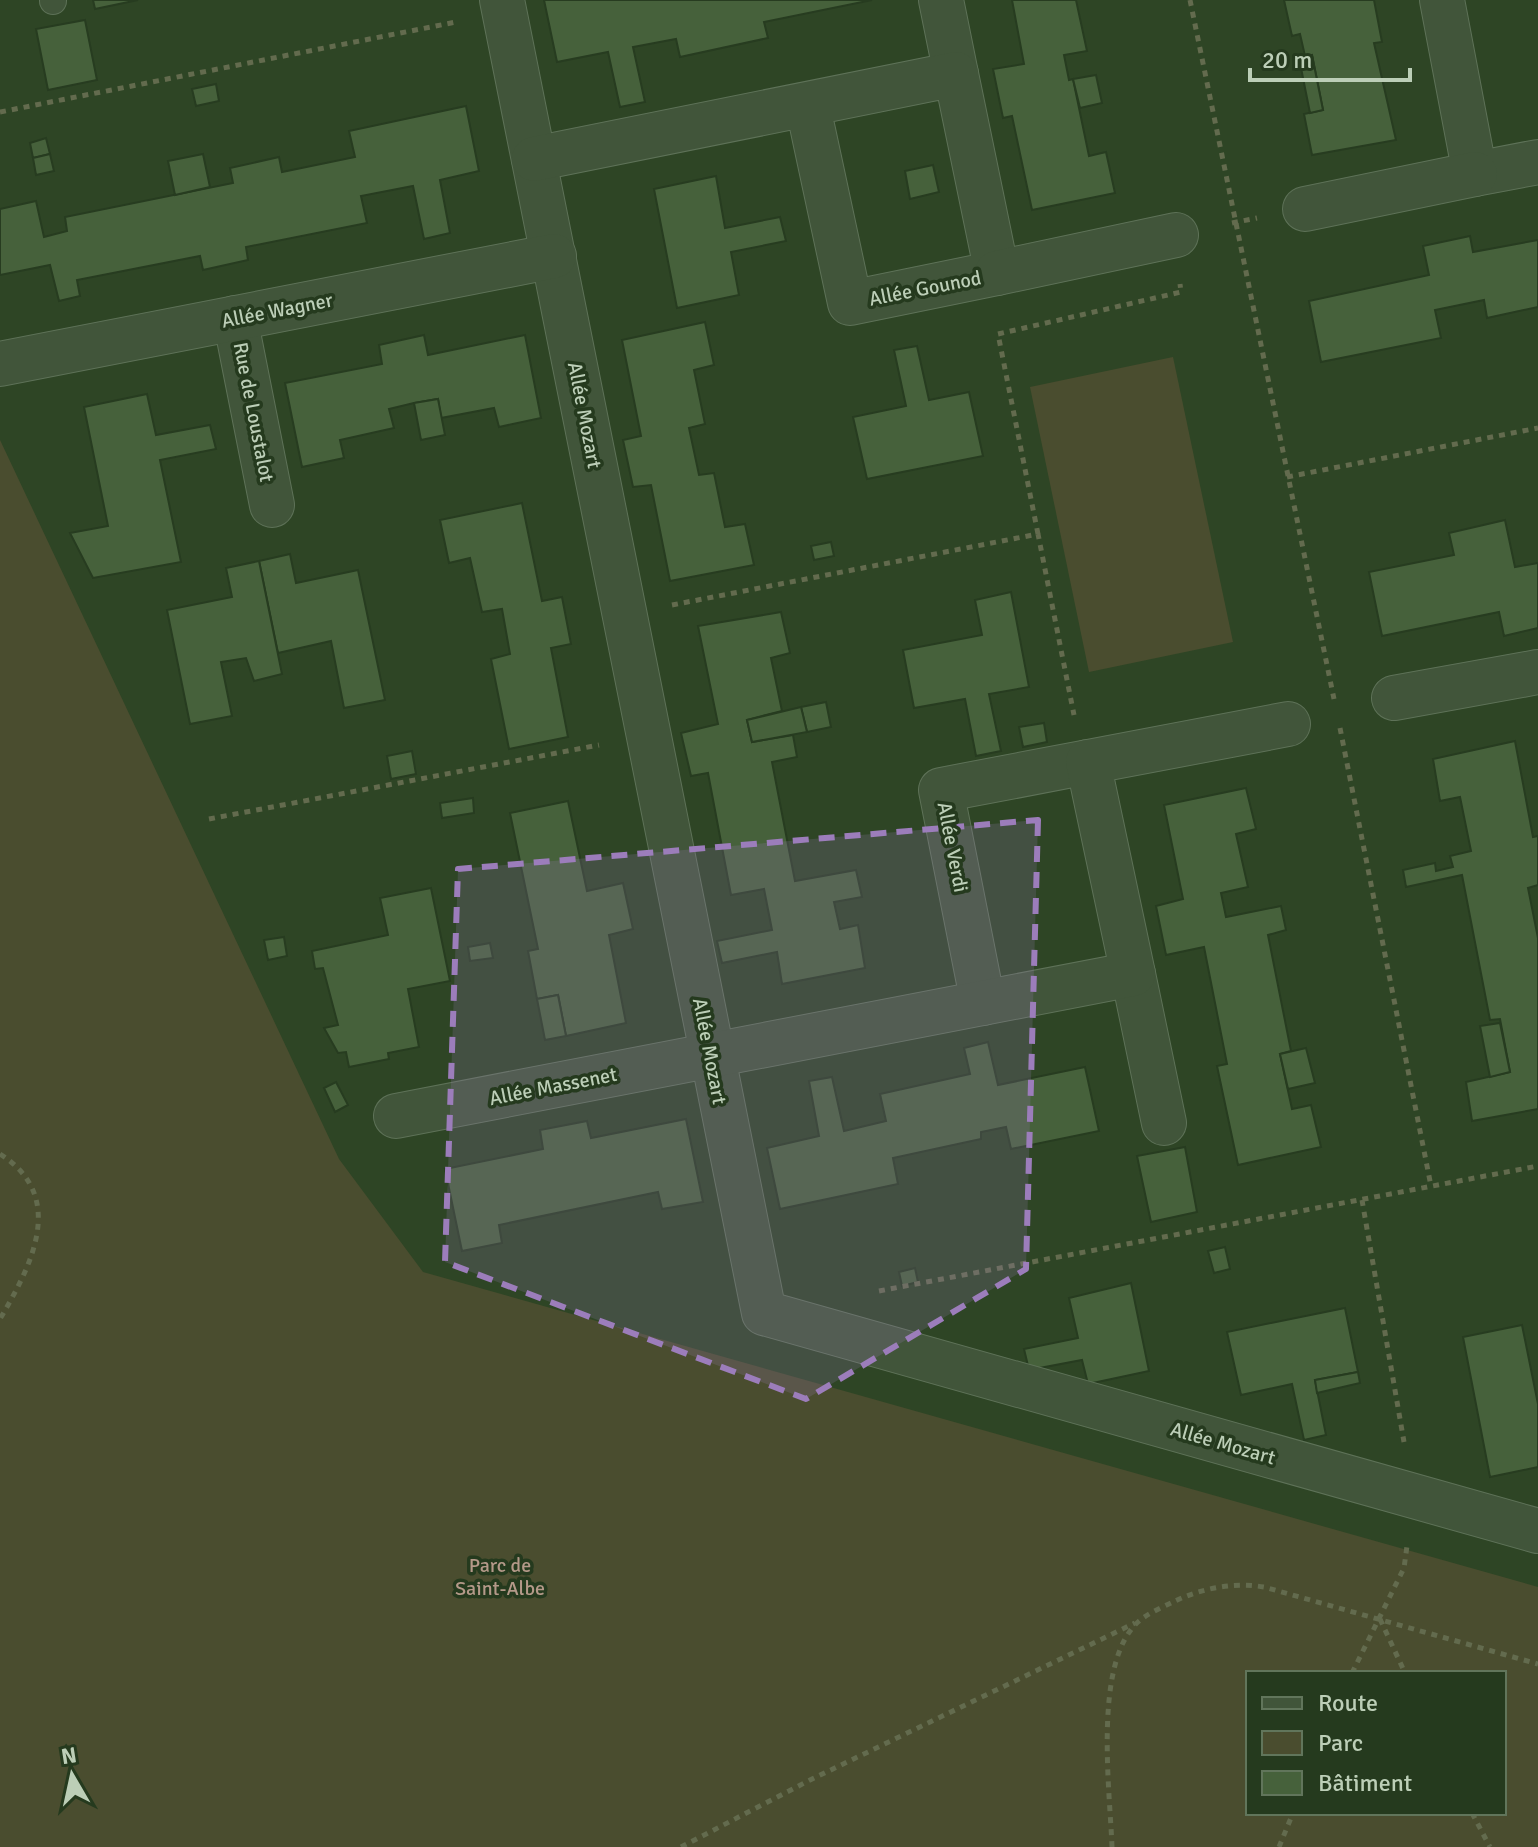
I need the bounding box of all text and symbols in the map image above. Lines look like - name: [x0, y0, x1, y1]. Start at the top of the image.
- scale bar: [1250, 32, 1410, 82]
- text: 20 m: [1262, 45, 1312, 75]
- street label: Allée Gounod: [867, 265, 983, 312]
- street label: Allée Wagner: [219, 287, 336, 334]
- street label: Rue de Loustalot: [228, 340, 279, 484]
- street label: Allée Mozart: [562, 360, 607, 470]
- street label: Allée Verdi: [932, 800, 973, 894]
- street label: Allée Mozart: [687, 996, 732, 1106]
- street label: Allée Massenet: [487, 1062, 619, 1111]
- street label: Allée Mozart: [1168, 1417, 1278, 1470]
- park label: Parc de Saint-Albe: [455, 1553, 545, 1601]
- legend: [1246, 1671, 1506, 1815]
- text: Route: [1318, 1688, 1378, 1718]
- text: Parc: [1318, 1728, 1363, 1758]
- north arrow: [32, 1735, 112, 1815]
- text: N: [59, 1741, 79, 1770]
- text: Bâtiment: [1318, 1768, 1412, 1798]

